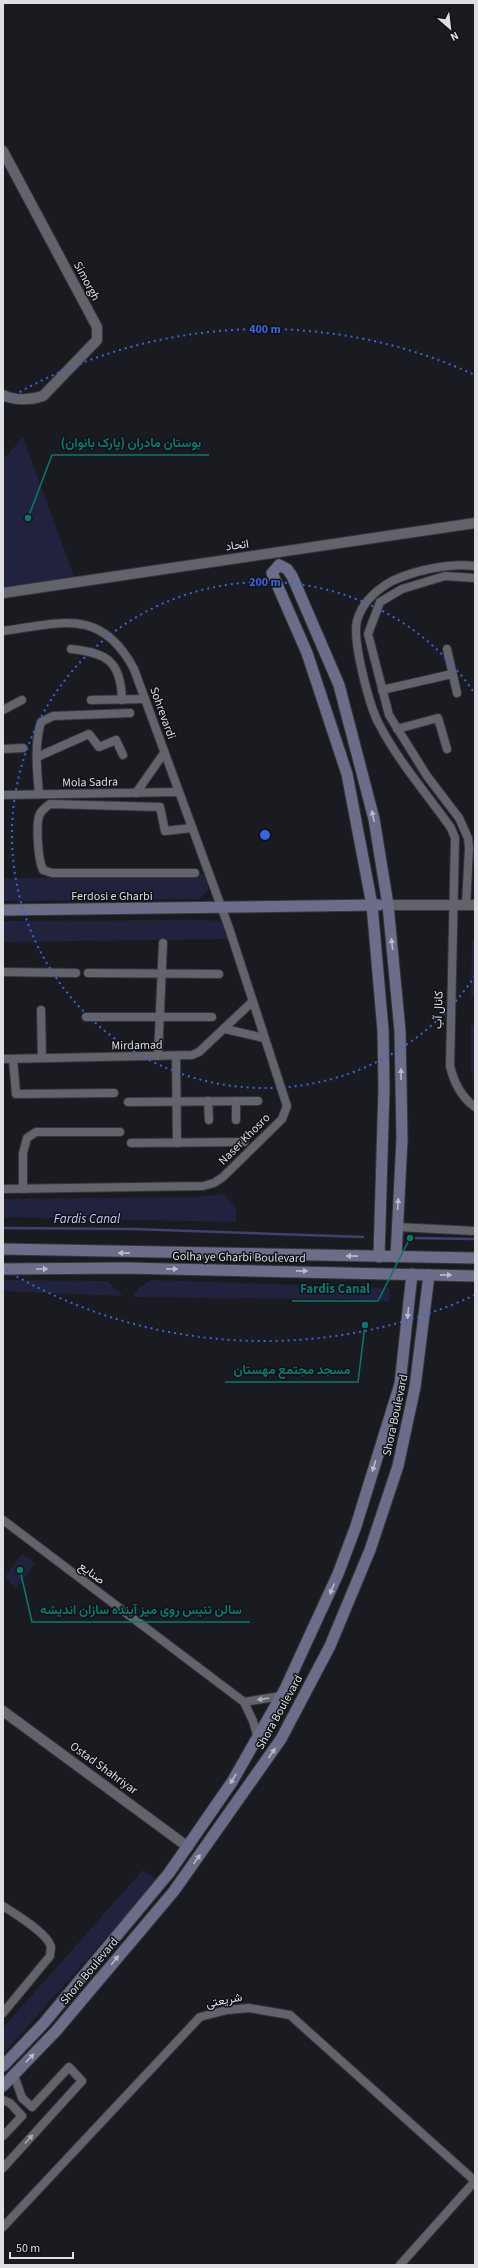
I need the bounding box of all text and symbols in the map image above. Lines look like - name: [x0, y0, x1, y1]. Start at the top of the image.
- north arrow: [430, 8, 470, 48]
- text: N: [448, 28, 461, 45]
- street label: Simorgh: [69, 259, 104, 304]
- text: 400 m: [249, 321, 281, 338]
- callout: بوستان مادران (پارک بانوان): [52, 430, 209, 455]
- text: بوستان مادران (پارک بانوان): [61, 434, 201, 452]
- street label: اتحاد: [224, 535, 250, 556]
- text: 200 m: [249, 574, 281, 591]
- street label: Sohrevardi: [145, 685, 180, 742]
- street label: Mola Sadra: [62, 774, 118, 791]
- one-way arrow: [370, 810, 376, 822]
- centre of rings: [258, 828, 272, 842]
- street label: Ferdosi e Gharbi: [71, 888, 153, 905]
- one-way arrow: [389, 938, 395, 951]
- street label: کانال آب: [429, 991, 448, 1029]
- street label: Mirdamad: [111, 1037, 163, 1054]
- one-way arrow: [398, 1067, 404, 1080]
- street label: Naser Khosro: [215, 1110, 274, 1169]
- one-way arrow: [395, 1198, 402, 1210]
- water label: Fardis Canal: [54, 1210, 121, 1228]
- street label: Golha ye Gharbi Boulevard: [172, 1248, 306, 1267]
- one-way arrow: [117, 1250, 130, 1256]
- one-way arrow: [345, 1253, 358, 1259]
- one-way arrow: [36, 1266, 49, 1272]
- one-way arrow: [166, 1266, 179, 1272]
- one-way arrow: [296, 1268, 308, 1275]
- one-way arrow: [440, 1272, 452, 1279]
- callout: Fardis Canal: [292, 1276, 378, 1301]
- text: Fardis Canal: [300, 1280, 370, 1298]
- one-way arrow: [404, 1307, 411, 1319]
- callout: مسجد مجتمع مهستان: [225, 1357, 358, 1382]
- text: مسجد مجتمع مهستان: [233, 1361, 351, 1379]
- street label: Shora Boulevard: [379, 1373, 412, 1457]
- one-way arrow: [371, 1461, 377, 1473]
- street label: صنایع: [75, 1558, 108, 1589]
- one-way arrow: [328, 1584, 334, 1596]
- callout: سالن تنیس روی میز آینده سازان اندیشه: [32, 1597, 250, 1622]
- text: سالن تنیس روی میز آینده سازان اندیشه: [40, 1601, 242, 1619]
- street label: Shora Boulevard: [252, 1672, 307, 1753]
- one-way arrow: [257, 1696, 269, 1702]
- street label: Ostad Shahriyar: [66, 1738, 142, 1799]
- one-way arrow: [268, 1747, 275, 1759]
- one-way arrow: [230, 1773, 237, 1785]
- one-way arrow: [193, 1854, 201, 1865]
- street label: Shora Boulevard: [56, 1934, 123, 2009]
- one-way arrow: [110, 1954, 119, 1965]
- street label: شریعتی: [204, 1989, 244, 2012]
- one-way arrow: [25, 2053, 35, 2063]
- one-way arrow: [25, 2134, 34, 2145]
- scale bar: [10, 2234, 73, 2260]
- text: 50 m: [16, 2240, 40, 2257]

